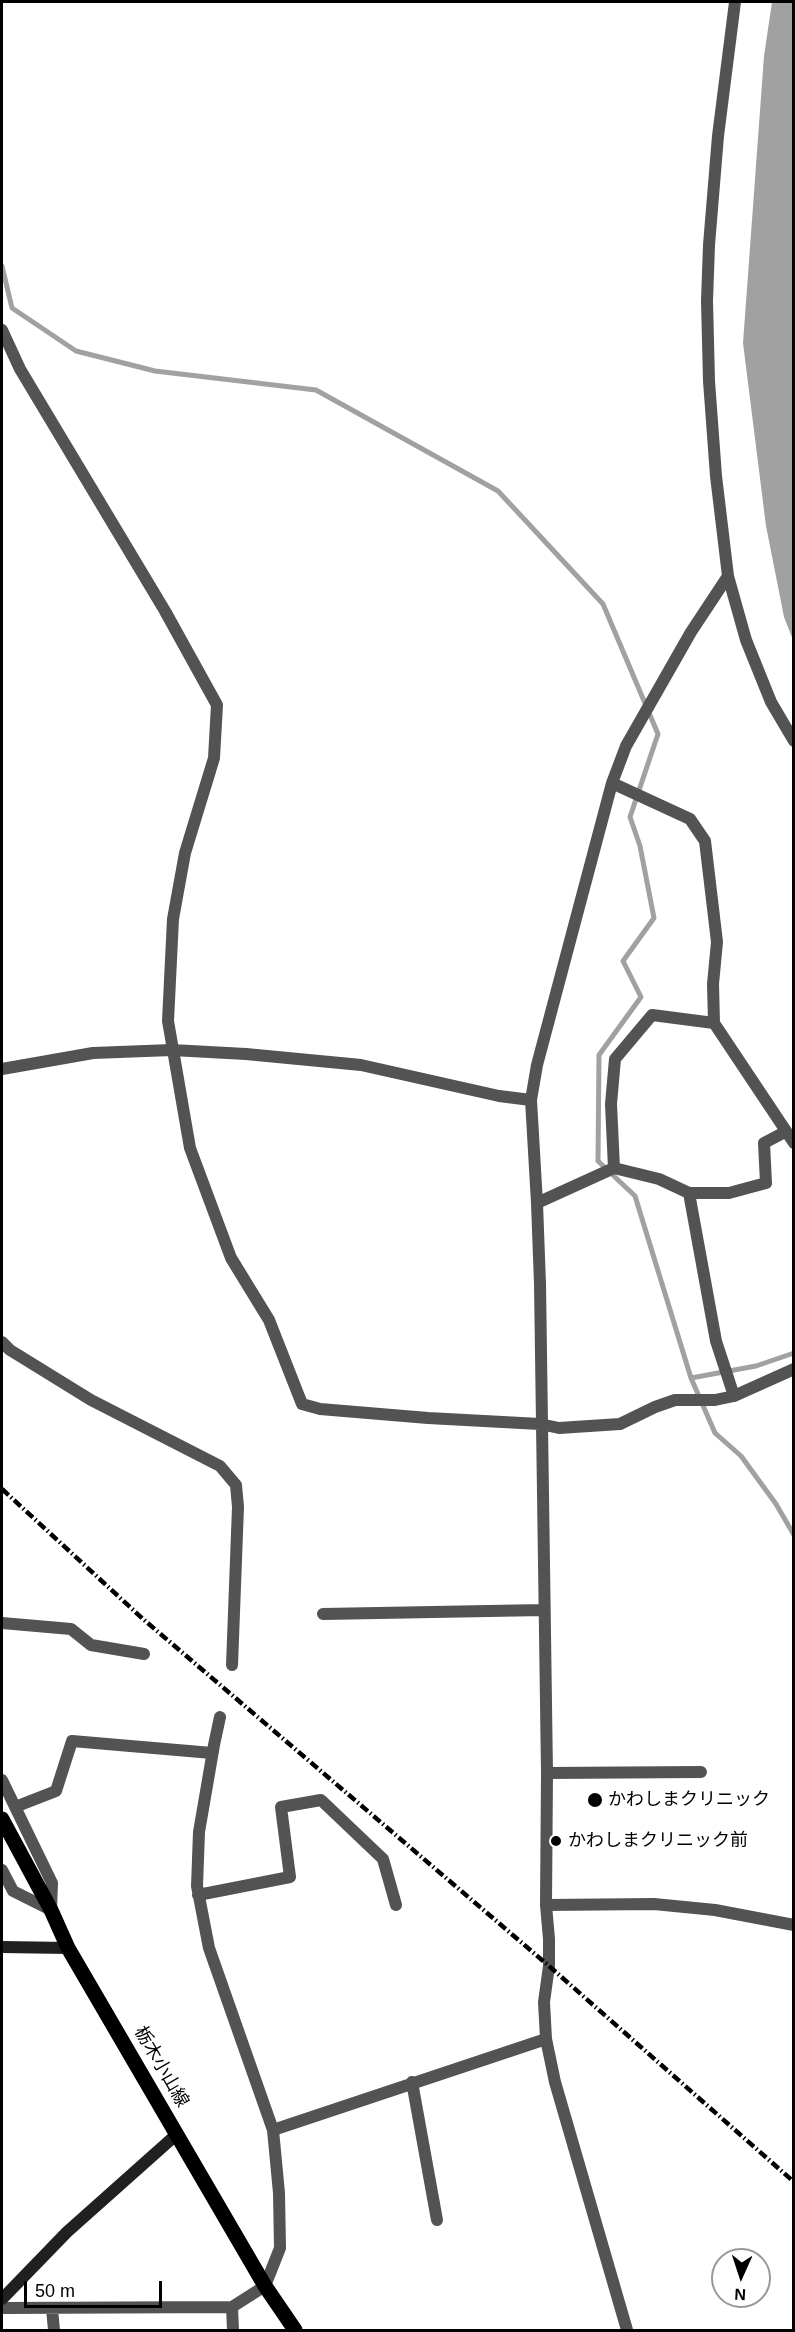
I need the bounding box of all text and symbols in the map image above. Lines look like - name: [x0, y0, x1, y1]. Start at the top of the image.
- place label: かわしまクリニック: [608, 1789, 770, 1811]
- marker: かわしまクリニック: [586, 1791, 604, 1809]
- place label: かわしまクリニック前: [568, 1830, 748, 1852]
- marker: かわしまクリニック前: [549, 1834, 563, 1848]
- street label: 栃木小山線: [129, 2023, 193, 2111]
- north arrow: [711, 2248, 771, 2308]
- scale bar: [27, 2269, 165, 2307]
- text: 50 m: [35, 2281, 75, 2301]
- text: N: [734, 2286, 746, 2303]

